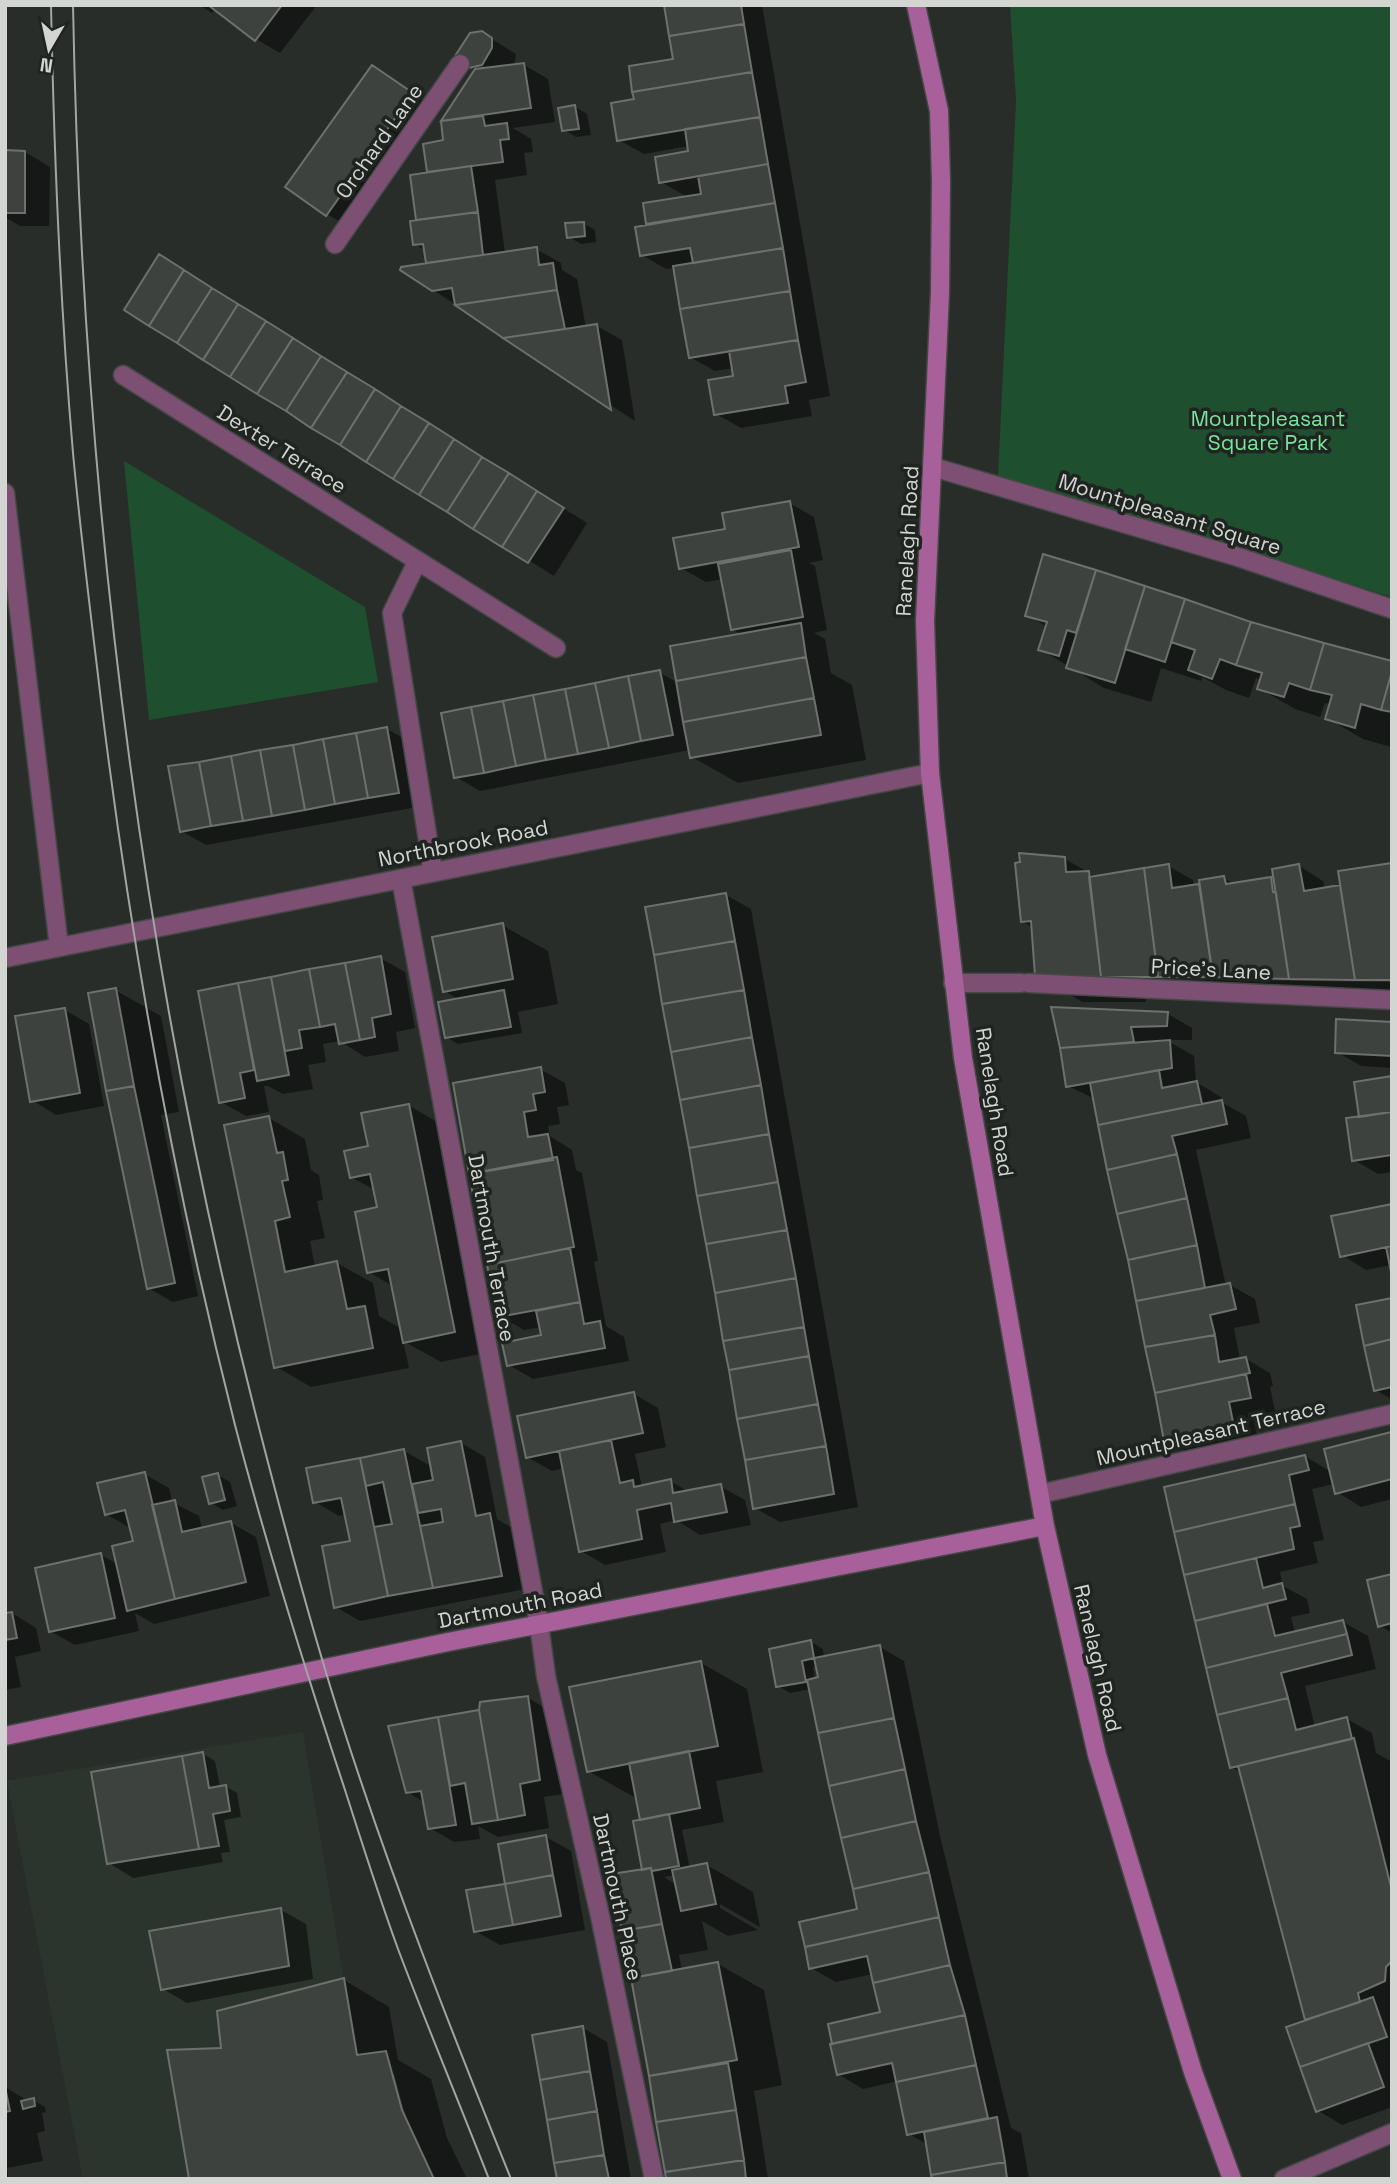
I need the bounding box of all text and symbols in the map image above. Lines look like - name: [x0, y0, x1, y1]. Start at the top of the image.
- north arrow: [14, 14, 84, 84]
- text: N: [38, 52, 55, 79]
- street label: Orchard Lane: [329, 78, 429, 204]
- street label: Dexter Terrace: [212, 398, 352, 500]
- park label: Mountpleasant Square Park: [1191, 405, 1345, 456]
- street label: Ranelagh Road: [890, 465, 924, 617]
- street label: Mountpleasant Square: [1055, 467, 1285, 561]
- street label: Northbrook Road: [376, 813, 550, 873]
- street label: Price's Lane: [1150, 952, 1272, 986]
- street label: Ranelagh Road: [970, 1025, 1020, 1179]
- street label: Dartmouth Terrace: [462, 1152, 522, 1344]
- street label: Mountpleasant Terrace: [1094, 1392, 1328, 1472]
- street label: Dartmouth Road: [435, 1576, 605, 1634]
- street label: Ranelagh Road: [1068, 1581, 1128, 1735]
- street label: Dartmouth Place: [587, 1811, 649, 1983]

